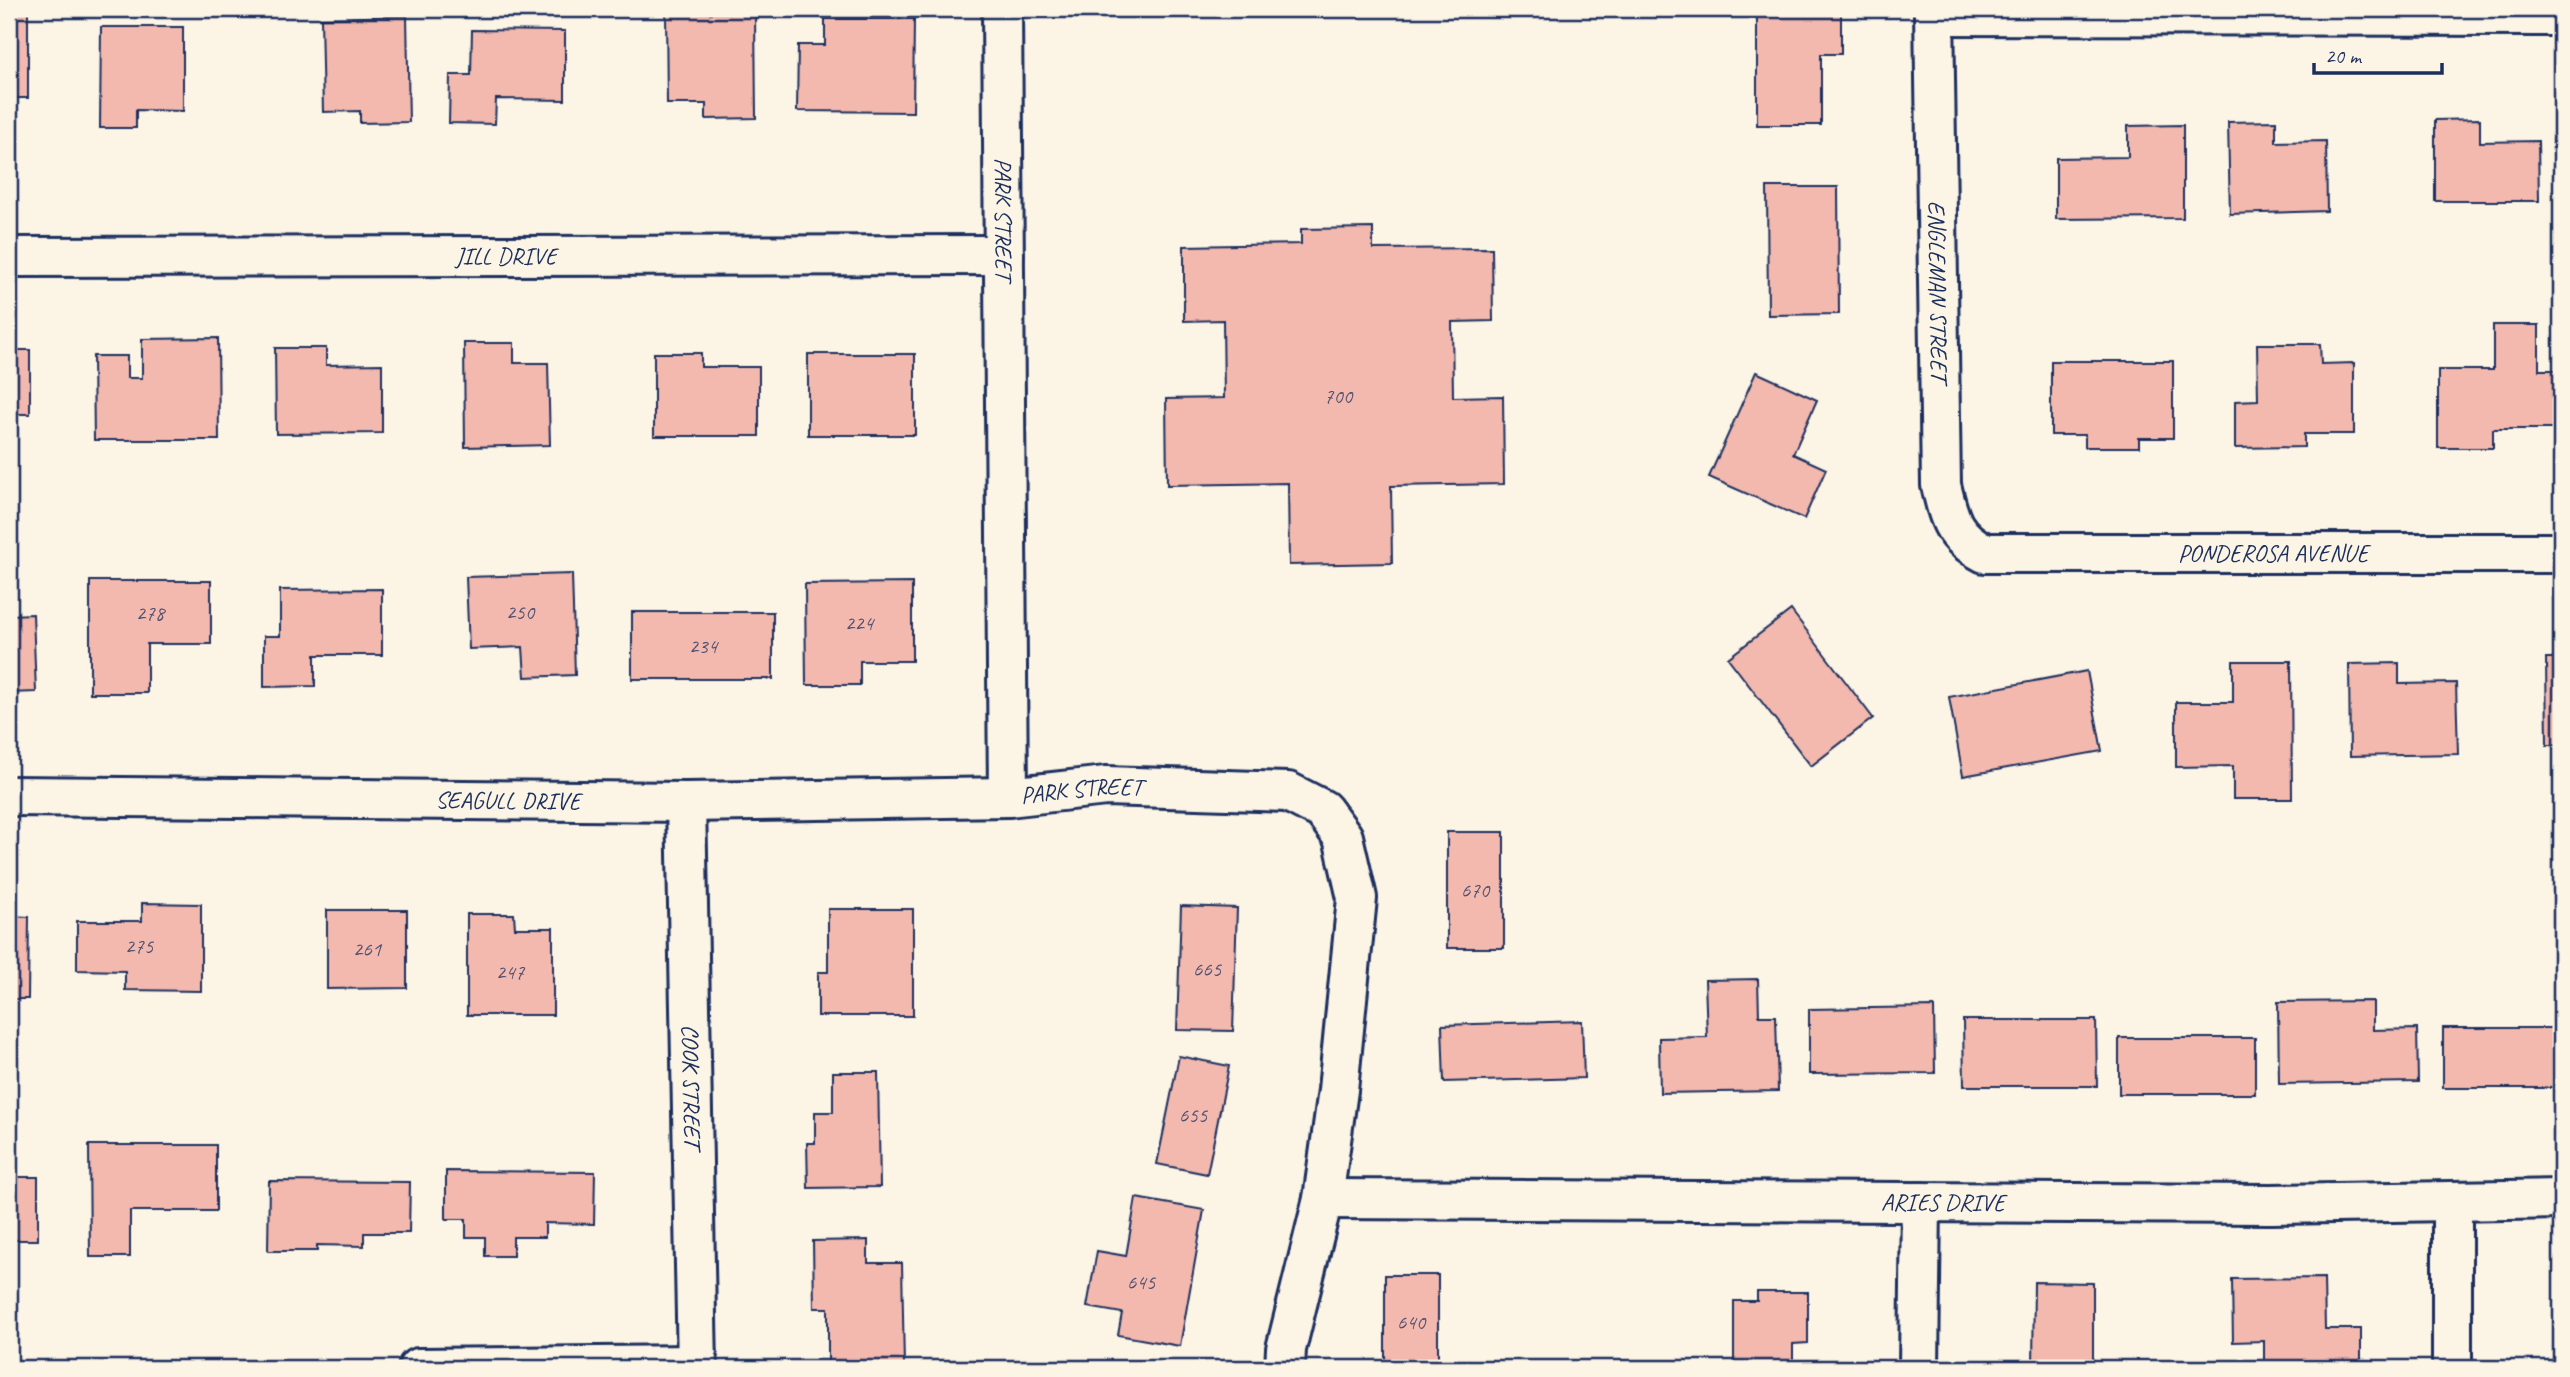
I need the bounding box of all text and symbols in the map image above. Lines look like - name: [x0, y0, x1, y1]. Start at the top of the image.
- scale bar: [2314, 32, 2442, 76]
- text: 20 m: [2325, 43, 2363, 69]
- street label: PARK STREET: [988, 158, 1019, 285]
- street label: ENGLEMAN STREET: [1922, 200, 1955, 388]
- street label: JILL DRIVE: [454, 241, 560, 271]
- house number: 700: [1324, 383, 1354, 409]
- street label: PONDEROSA AVENUE: [2178, 538, 2371, 568]
- house number: 250: [506, 599, 536, 625]
- house number: 278: [136, 600, 167, 626]
- house number: 224: [845, 610, 876, 636]
- house number: 234: [689, 633, 720, 659]
- street label: PARK STREET: [1019, 771, 1148, 810]
- street label: SEAGULL DRIVE: [435, 785, 584, 816]
- house number: 670: [1461, 877, 1491, 903]
- house number: 275: [125, 933, 155, 959]
- house number: 261: [353, 936, 383, 962]
- house number: 665: [1193, 956, 1223, 982]
- house number: 247: [496, 959, 526, 985]
- street label: COOK STREET: [675, 1024, 708, 1154]
- house number: 655: [1179, 1102, 1209, 1128]
- street label: ARIES DRIVE: [1881, 1187, 2008, 1218]
- house number: 645: [1127, 1269, 1157, 1295]
- house number: 640: [1397, 1309, 1427, 1335]

